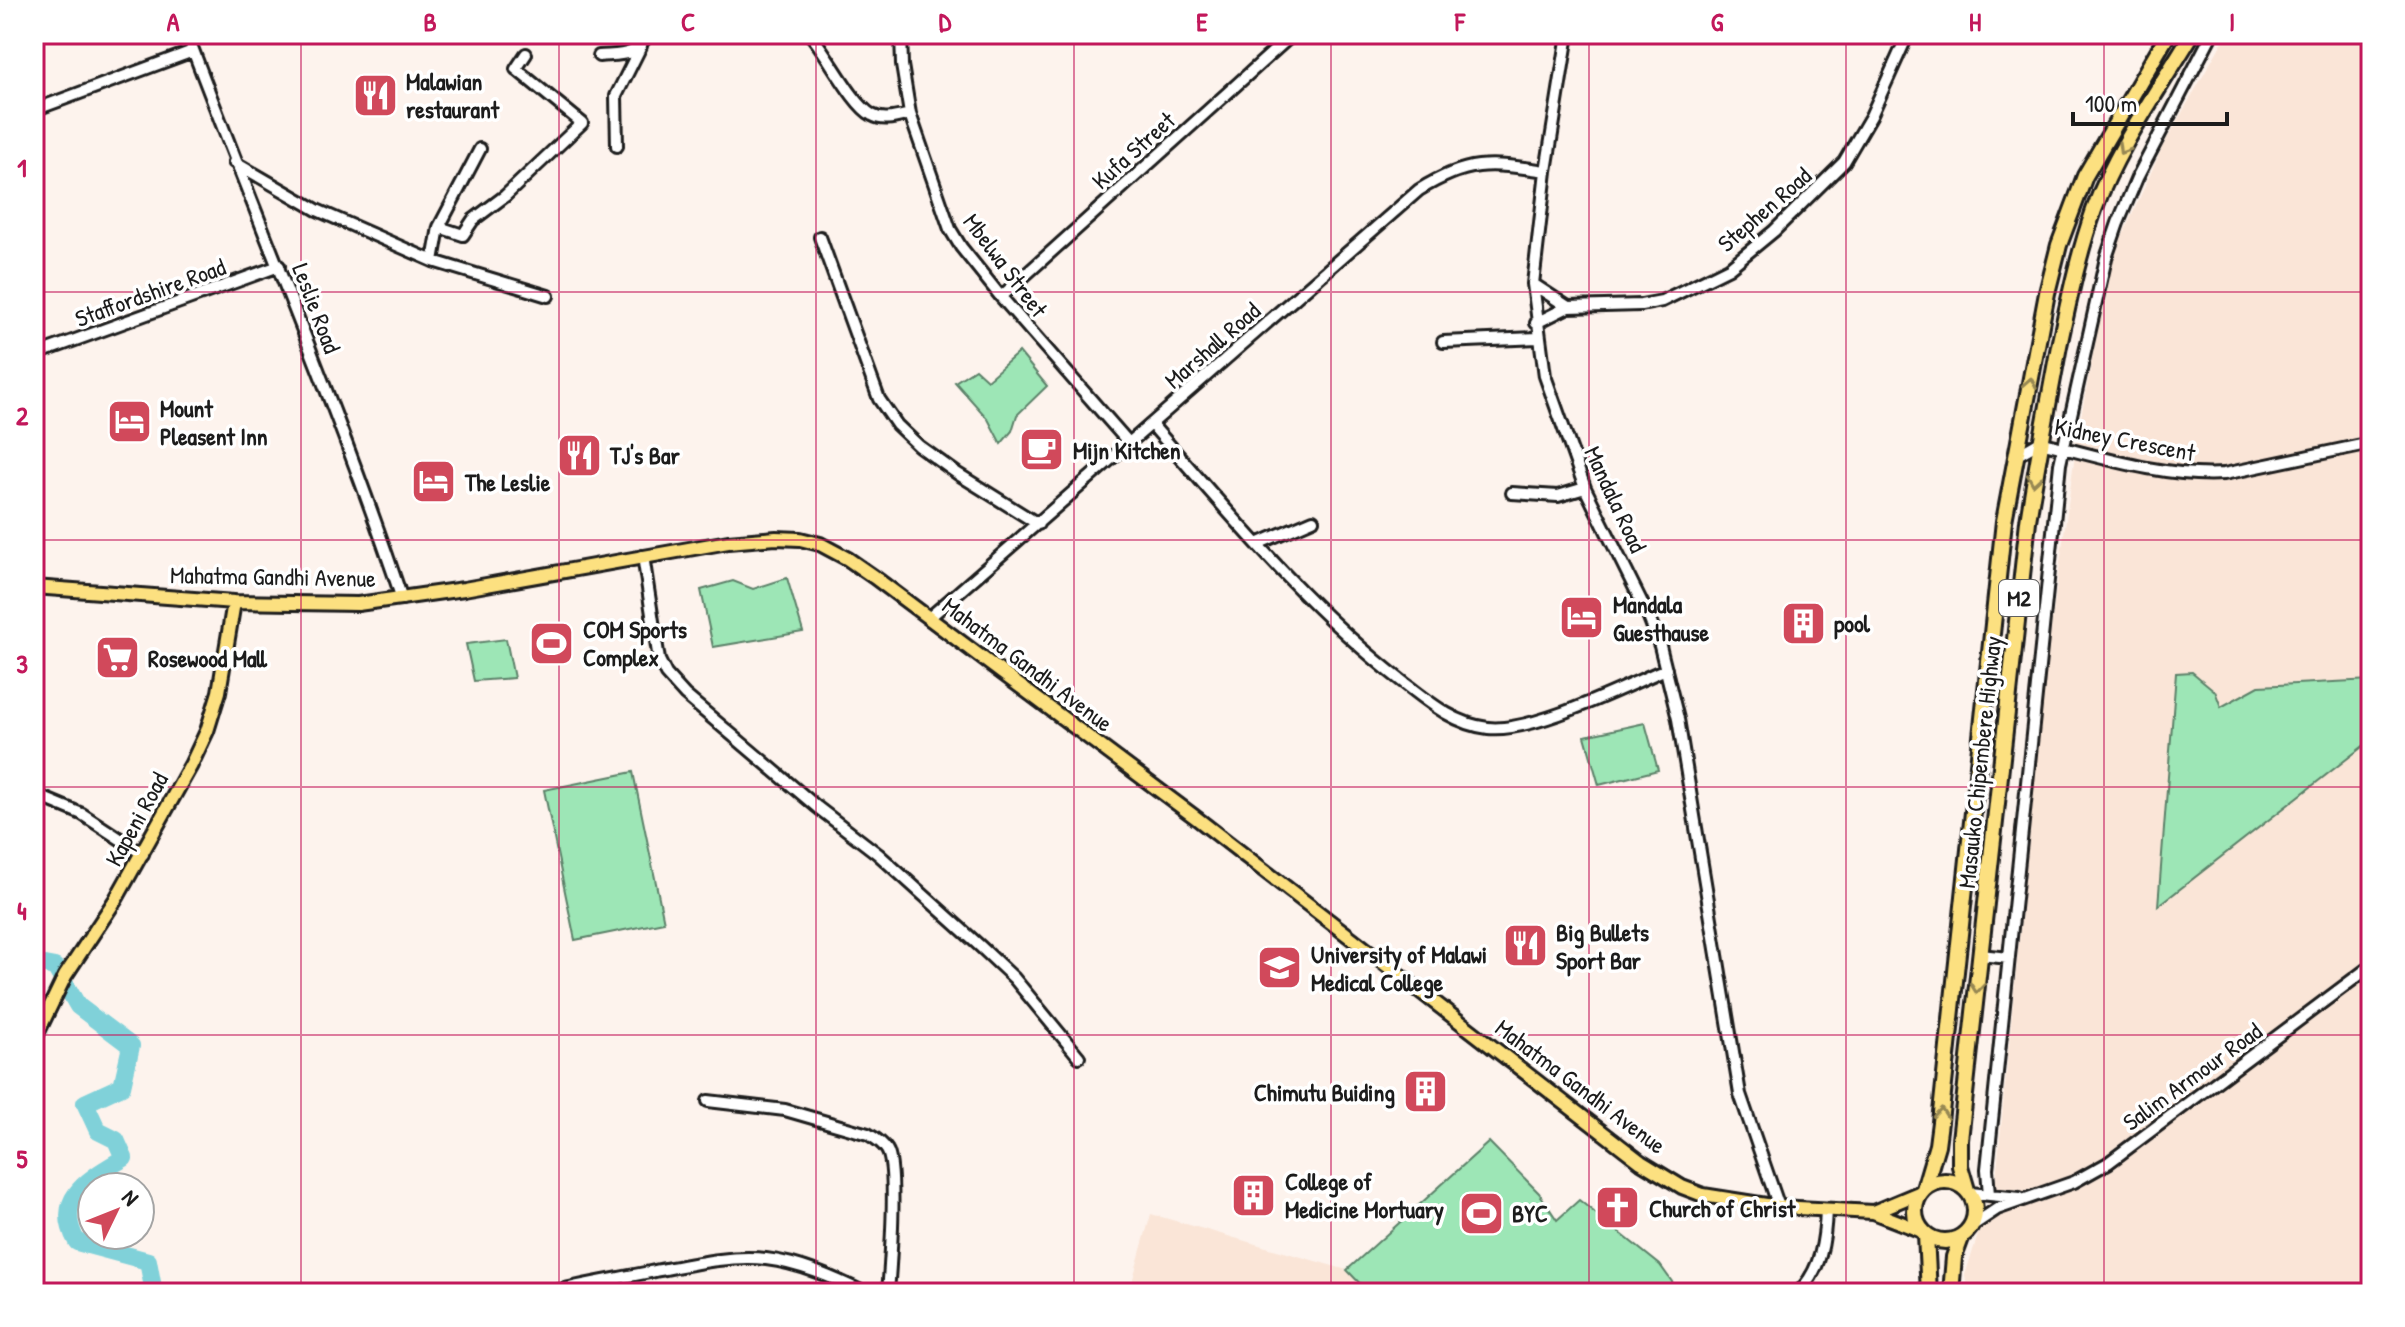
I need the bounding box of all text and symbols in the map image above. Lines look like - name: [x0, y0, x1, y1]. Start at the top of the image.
- text: A: [167, 4, 180, 39]
- text: B: [423, 4, 437, 39]
- text: C: [681, 4, 695, 39]
- text: D: [939, 4, 952, 39]
- text: E: [1196, 4, 1208, 39]
- text: F: [1454, 4, 1466, 39]
- text: G: [1711, 4, 1724, 39]
- text: H: [1969, 4, 1981, 39]
- text: I: [2229, 4, 2235, 39]
- place label: Malawian restaurant: [406, 65, 500, 125]
- restaurant icon: Malawian restaurant: [351, 71, 399, 119]
- scale bar: [2073, 76, 2227, 126]
- text: 100 m: [2085, 87, 2137, 119]
- street label: Kufa Street: [1085, 104, 1182, 196]
- one-way arrow: [2117, 140, 2133, 155]
- text: 1: [17, 150, 27, 185]
- street label: Stephen Road: [1710, 159, 1818, 259]
- street label: Mbelwa Street: [957, 207, 1056, 324]
- street label: Staffordshire Road: [70, 250, 230, 334]
- street label: Leslie Road: [285, 258, 349, 358]
- street label: Marshall Road: [1157, 295, 1267, 395]
- one-way arrow: [2021, 377, 2038, 390]
- place label: Mount Pleasent Inn: [160, 392, 268, 452]
- text: 2: [16, 398, 29, 433]
- hotel icon: Mount Pleasent Inn: [105, 398, 153, 446]
- street label: Kidney Crescent: [2052, 410, 2199, 468]
- cafe icon: Mijn Kitchen: [1018, 426, 1066, 474]
- restaurant icon: TJ's Bar: [555, 431, 603, 479]
- place label: Mijn Kitchen: [1073, 434, 1181, 466]
- place label: TJ's Bar: [609, 439, 680, 471]
- street label: Mandala Road: [1577, 441, 1655, 557]
- hotel icon: The Leslie: [410, 458, 458, 506]
- place label: The Leslie: [464, 466, 551, 498]
- one-way arrow: [2026, 473, 2043, 486]
- street label: Mahatma Gandhi Avenue: [170, 558, 377, 594]
- road number: M2: [1999, 580, 2039, 616]
- place label: Mandala Guesthause: [1613, 588, 1709, 648]
- street label: Mahatma Gandhi Avenue: [936, 589, 1120, 739]
- hotel icon: Mandala Guesthause: [1558, 594, 1606, 642]
- building icon: pool: [1779, 599, 1827, 647]
- place label: pool: [1834, 607, 1871, 640]
- place label: COM Sports Complex: [583, 613, 687, 674]
- sports icon: COM Sports Complex: [528, 619, 576, 667]
- supermarket icon: Rosewood Mall: [93, 634, 141, 682]
- street label: Masauko Chipembere Highway: [1950, 634, 2008, 890]
- place label: Rosewood Mall: [148, 642, 267, 674]
- text: 3: [16, 646, 28, 681]
- street label: Kapeni Road: [97, 766, 175, 872]
- text: 4: [17, 893, 27, 928]
- place label: Big Bullets Sport Bar: [1556, 916, 1649, 977]
- restaurant icon: Big Bullets Sport Bar: [1501, 922, 1549, 970]
- place label: University of Malawi Medical College: [1311, 938, 1487, 999]
- school or university icon: University of Malawi Medical College: [1256, 944, 1304, 992]
- one-way arrow: [1968, 982, 1985, 995]
- street label: Mahatma Gandhi Avenue: [1489, 1011, 1673, 1161]
- street label: Salim Armour Road: [2116, 1015, 2268, 1137]
- building icon: Chimutu Buiding: [1402, 1068, 1450, 1116]
- place label: Chimutu Buiding: [1254, 1076, 1395, 1109]
- one-way arrow: [1932, 1106, 1949, 1119]
- text: 5: [17, 1141, 28, 1176]
- place label: College of Medicine Mortuary: [1285, 1165, 1444, 1226]
- north arrow: [76, 1171, 156, 1251]
- building icon: College of Medicine Mortuary: [1230, 1171, 1278, 1219]
- text: N: [116, 1183, 146, 1212]
- church icon: Church of Christ: [1594, 1184, 1642, 1232]
- sports icon: BYC: [1457, 1189, 1505, 1237]
- place label: Church of Christ: [1649, 1192, 1796, 1224]
- place label: BYC: [1512, 1197, 1548, 1229]

